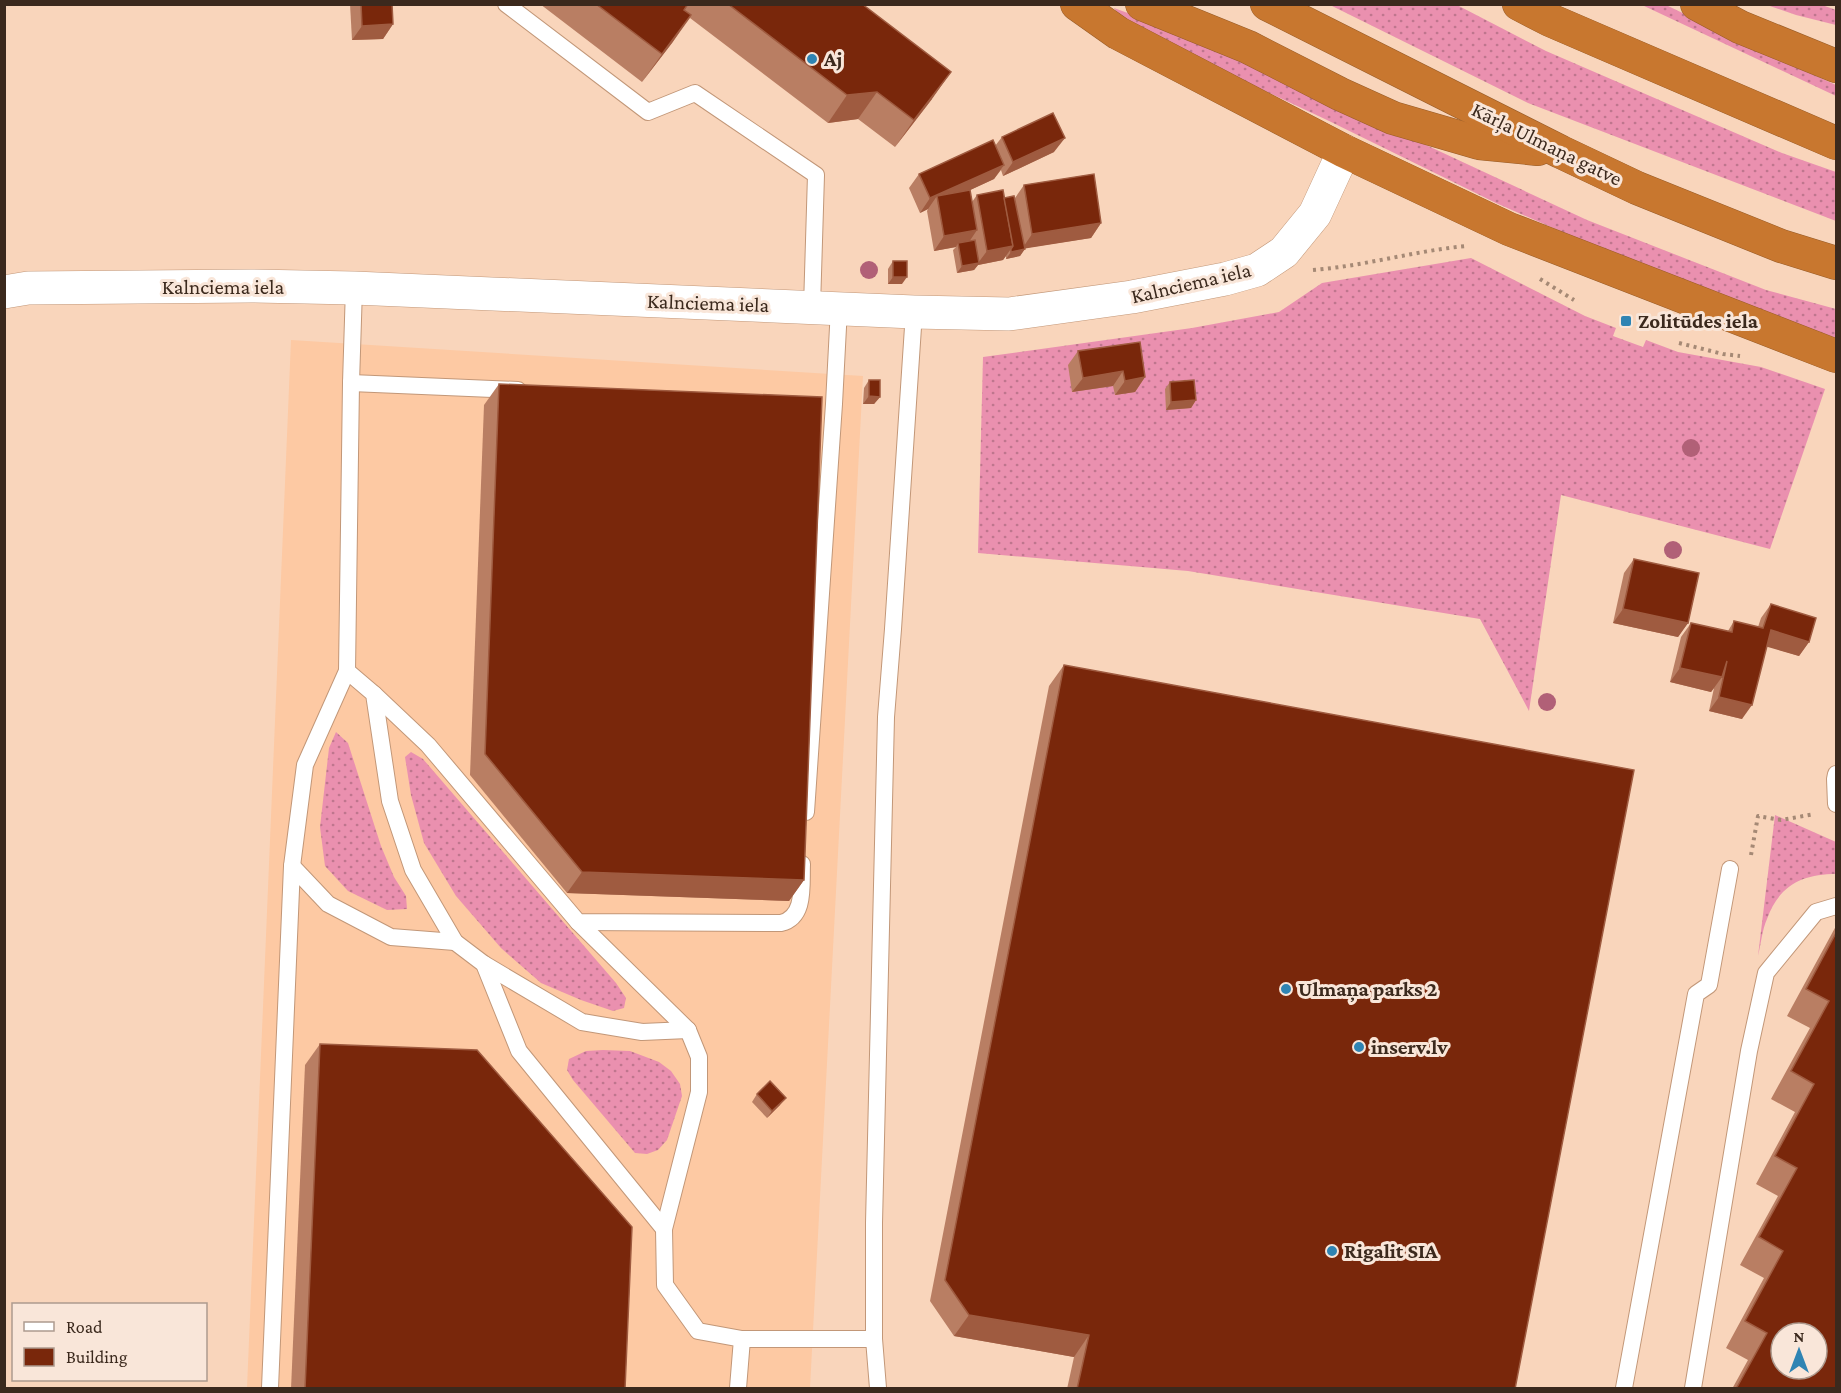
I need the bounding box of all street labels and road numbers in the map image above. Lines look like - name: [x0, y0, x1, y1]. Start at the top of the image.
- street label: Kārļa Ulmaņa gatve: [1468, 97, 1626, 192]
- street label: Kalnciema iela: [1129, 257, 1254, 308]
- street label: Kalnciema iela: [162, 275, 284, 299]
- street label: Kalnciema iela: [646, 289, 770, 317]

